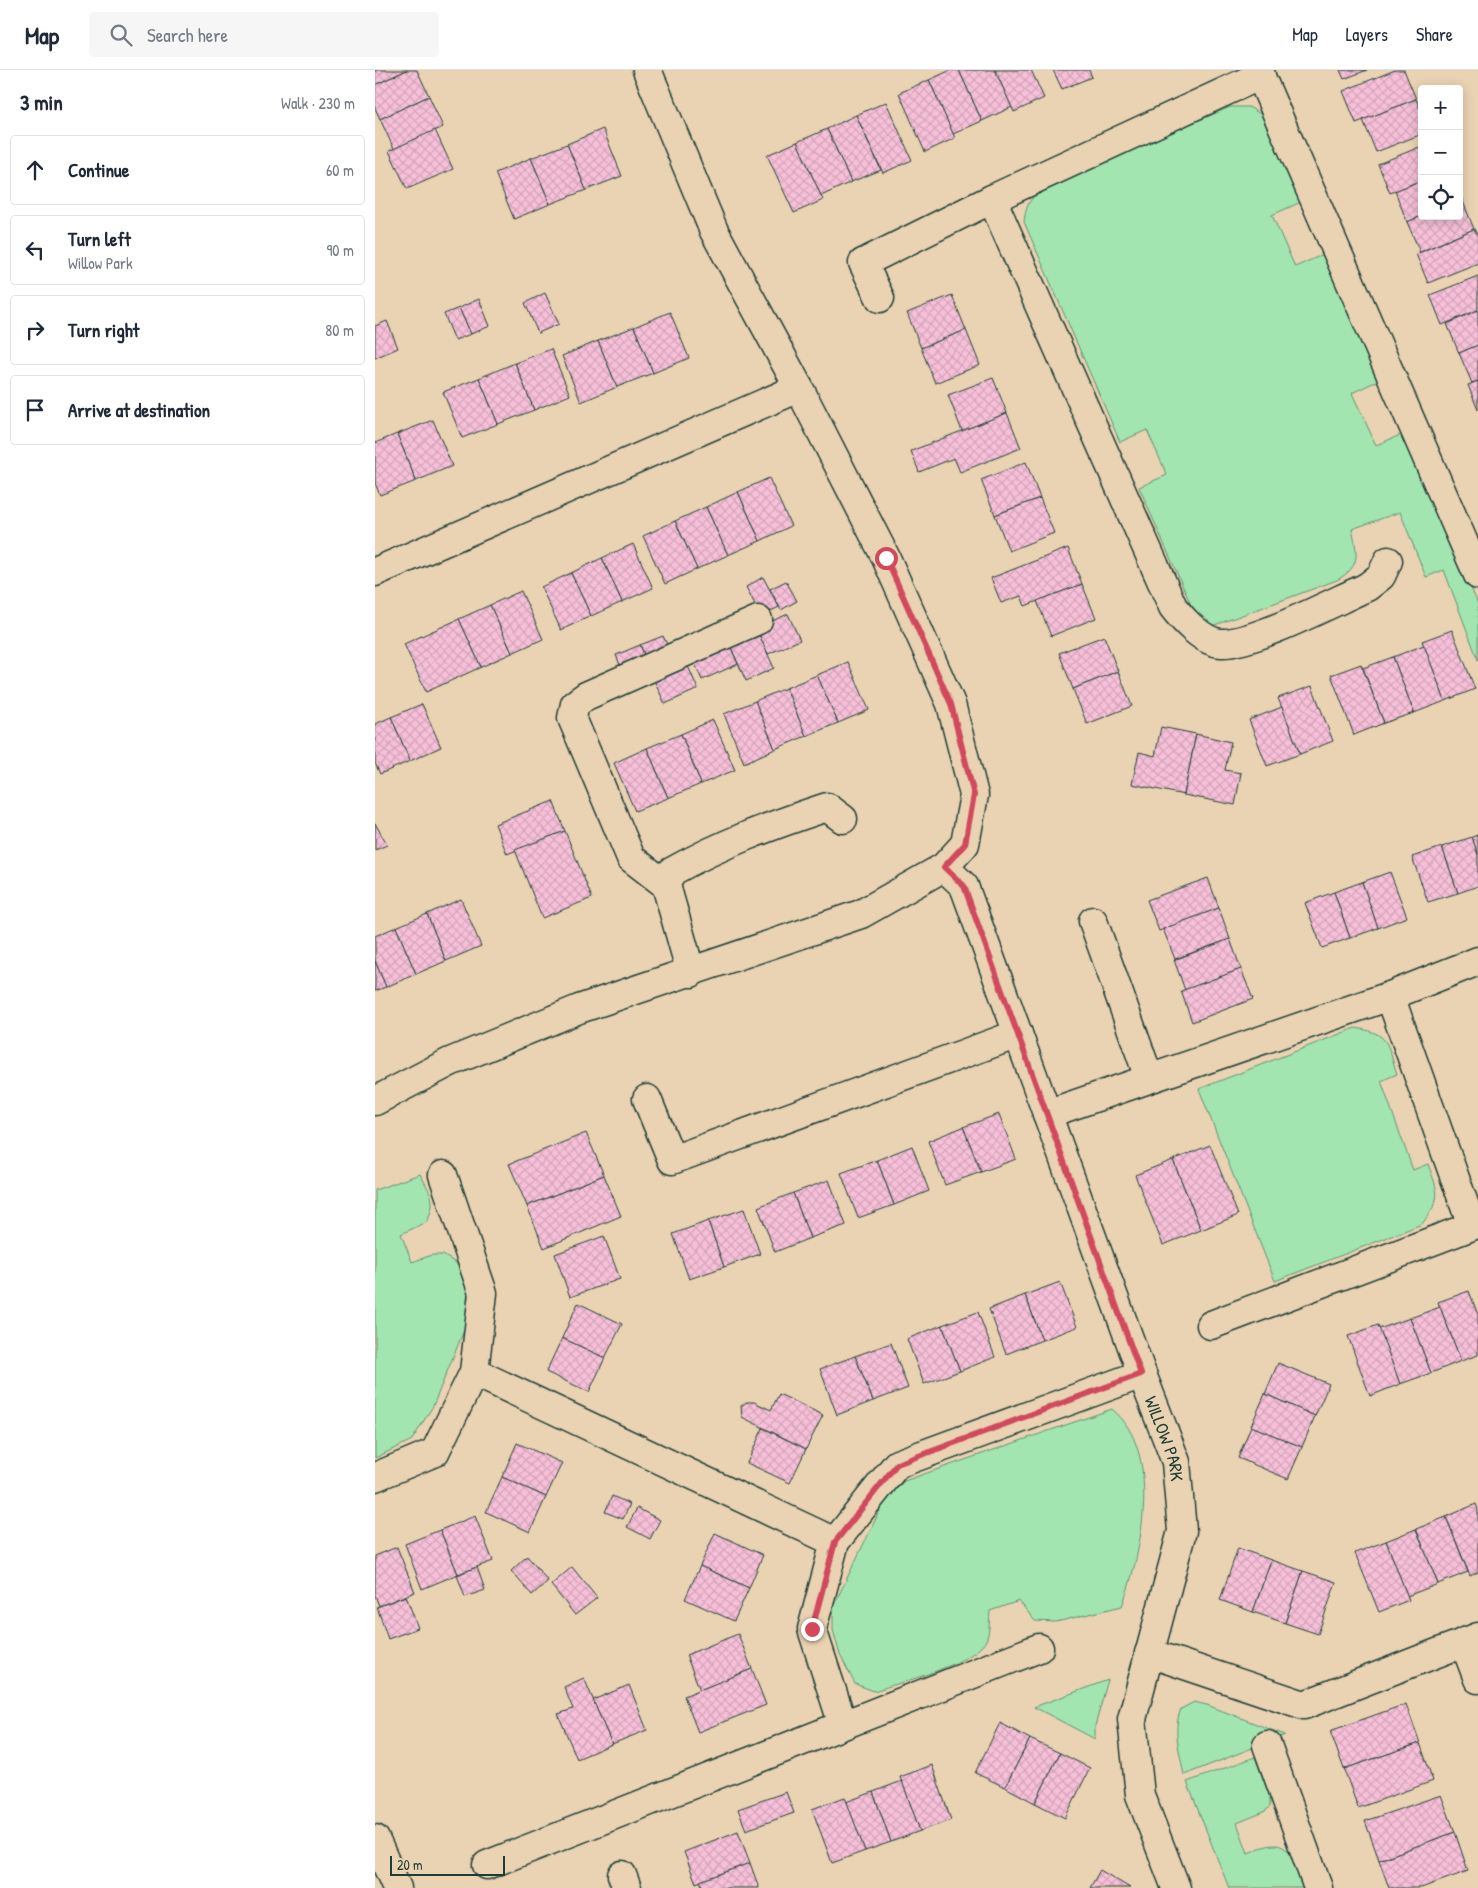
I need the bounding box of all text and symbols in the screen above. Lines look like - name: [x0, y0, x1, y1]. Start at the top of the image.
- search box: [89, 12, 439, 57]
- text: Map: [25, 19, 59, 51]
- icon: search: [107, 21, 135, 49]
- text: Search here: [147, 22, 228, 48]
- text: Map: [1292, 22, 1318, 47]
- text: Layers: [1346, 22, 1388, 47]
- text: Share: [1416, 22, 1453, 47]
- map controls: [1418, 85, 1463, 220]
- button: +: [1418, 85, 1463, 130]
- text: 3 min: [20, 88, 63, 117]
- text: Walk · 230 m: [281, 92, 355, 114]
- button: −: [1418, 130, 1463, 175]
- icon: ahead: [21, 156, 49, 184]
- text: Continue: [68, 157, 129, 183]
- text: 60 m: [326, 159, 354, 181]
- button: locate: [1418, 175, 1463, 220]
- text: Turn left: [68, 226, 131, 252]
- icon: left: [21, 236, 49, 264]
- text: 90 m: [326, 239, 354, 261]
- text: Willow Park: [68, 252, 133, 274]
- icon: right: [21, 316, 49, 344]
- text: Turn right: [68, 317, 139, 343]
- text: 80 m: [325, 319, 354, 341]
- icon: arrive: [21, 396, 49, 424]
- text: Arrive at destination: [68, 397, 210, 423]
- route start: [875, 547, 898, 570]
- street label: WILLOW PARK: [1139, 1392, 1190, 1483]
- route end: [801, 1618, 824, 1641]
- scale bar: [390, 1853, 505, 1876]
- text: 20 m: [397, 1855, 423, 1874]

